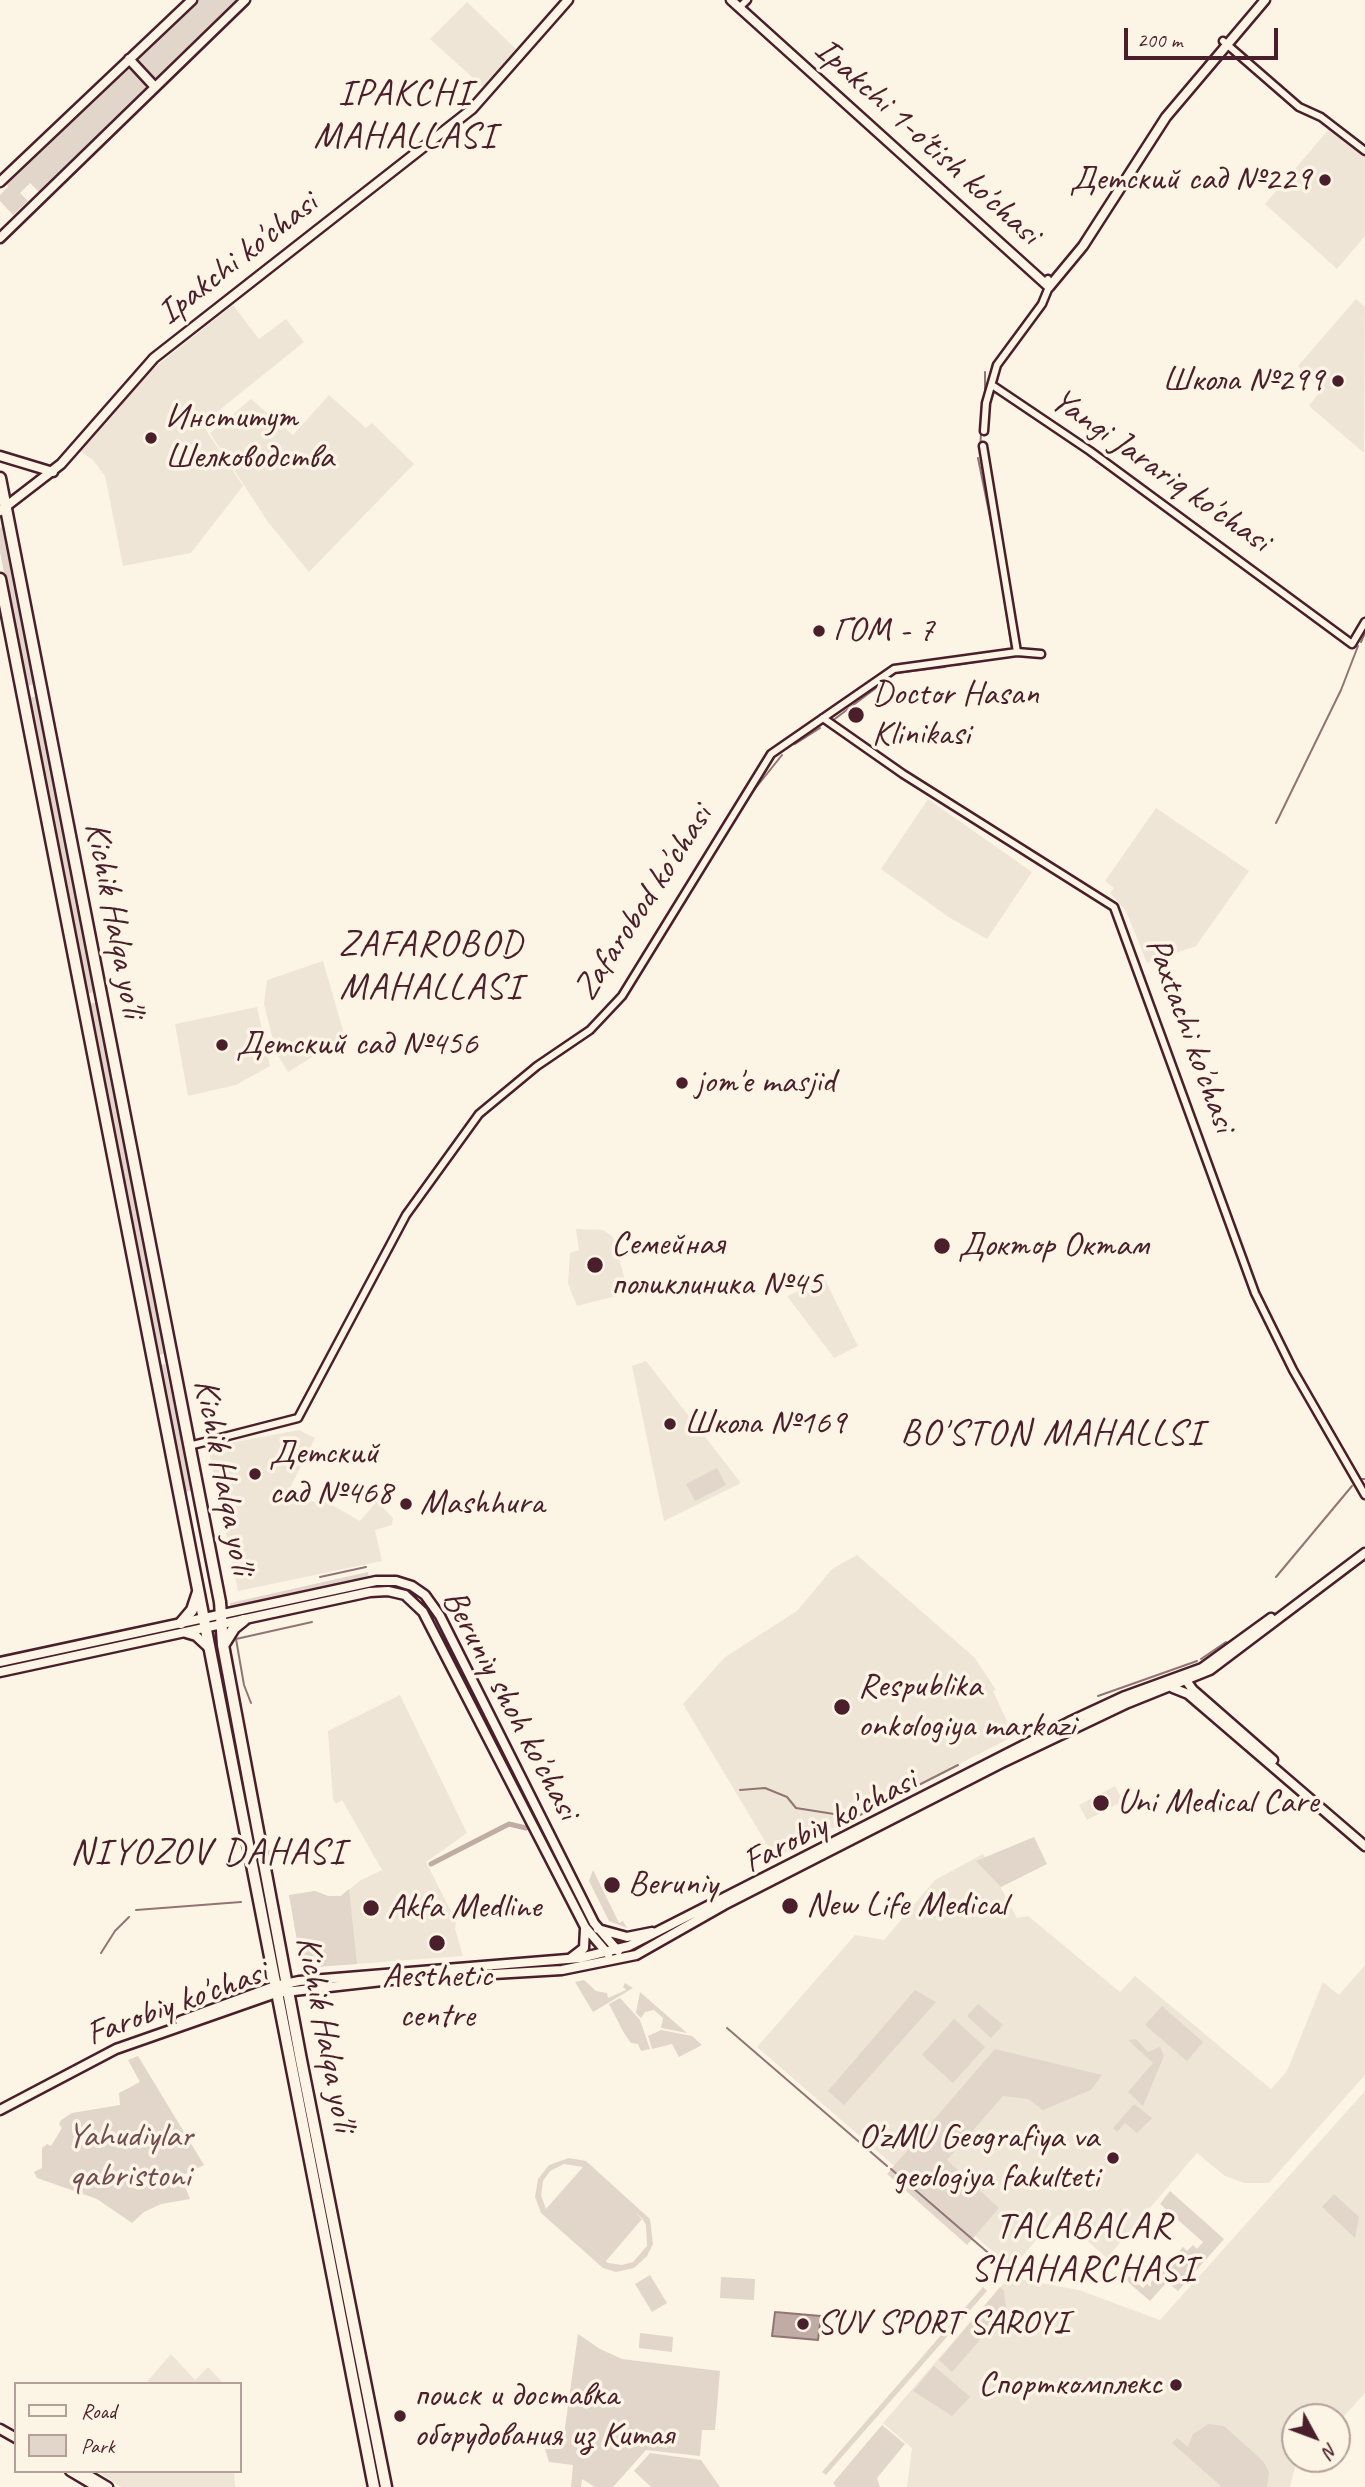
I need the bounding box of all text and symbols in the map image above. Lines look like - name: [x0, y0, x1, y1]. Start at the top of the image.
- scale bar: [1127, 14, 1281, 58]
- text: 200 m: [1137, 27, 1182, 53]
- street label: Ipakchi 1-o'tish ko'chasi: [805, 29, 1049, 255]
- district label: IPAKCHI MAHALLASI: [315, 72, 495, 159]
- place label: Детский сад №229: [1069, 159, 1311, 201]
- marker: Детский сад №229: [1317, 172, 1333, 188]
- street label: Ipakchi ko'chasi: [150, 183, 326, 335]
- place label: Школа №299: [1162, 360, 1324, 402]
- marker: Школа №299: [1330, 373, 1346, 389]
- street label: Yangi Jarariq ko'chasi: [1042, 380, 1278, 562]
- place label: Институт Шелководства: [165, 397, 334, 479]
- marker: Институт Шелководства: [143, 430, 159, 446]
- place label: ГОМ - 7: [833, 610, 934, 652]
- marker: ГОМ - 7: [811, 623, 827, 639]
- place label: Doctor Hasan Klinikasi: [872, 674, 1039, 756]
- marker: Doctor Hasan Klinikasi: [846, 705, 866, 725]
- street label: Zafarobod ko'chasi: [566, 798, 722, 1008]
- street label: Kichik Halqa yo'li: [75, 819, 153, 1021]
- district label: ZAFAROBOD MAHALLASI: [340, 923, 522, 1010]
- street label: Paxtachi ko'chasi: [1135, 932, 1245, 1138]
- place label: Детский сад №456: [236, 1024, 478, 1066]
- marker: Детский сад №456: [214, 1037, 230, 1053]
- place label: jom'e masjid: [696, 1062, 835, 1104]
- marker: jom'e masjid: [674, 1075, 690, 1091]
- place label: Семейная поликлиника №45: [611, 1224, 822, 1306]
- place label: Доктор Октам: [958, 1225, 1148, 1267]
- marker: Доктор Октам: [932, 1236, 952, 1256]
- marker: Семейная поликлиника №45: [585, 1255, 605, 1275]
- street label: Kichik Halqa yo'li: [184, 1376, 262, 1578]
- place label: Школа №169: [684, 1403, 846, 1445]
- district label: BO'STON MAHALLSI: [902, 1412, 1202, 1456]
- marker: Школа №169: [662, 1416, 678, 1432]
- place label: Детский сад №468: [269, 1433, 392, 1515]
- marker: Детский сад №468: [247, 1466, 263, 1482]
- place label: Mashhura: [420, 1483, 544, 1525]
- marker: Mashhura: [398, 1496, 414, 1512]
- street label: Beruniy shoh ko'chasi: [432, 1583, 588, 1827]
- place label: Respublika onkologiya markazi: [858, 1666, 1075, 1748]
- marker: Respublika onkologiya markazi: [832, 1697, 852, 1717]
- street label: Farobiy ko'chasi: [736, 1760, 924, 1884]
- place label: Uni Medical Care: [1117, 1782, 1318, 1824]
- marker: Uni Medical Care: [1091, 1793, 1111, 1813]
- district label: NIYOZOV DAHASI: [72, 1831, 344, 1875]
- place label: Beruniy: [628, 1864, 717, 1906]
- marker: Beruniy: [602, 1875, 622, 1895]
- place label: New Life Medical: [806, 1885, 1007, 1927]
- place label: Akfa Medline: [387, 1887, 541, 1929]
- marker: New Life Medical: [780, 1896, 800, 1916]
- marker: Akfa Medline: [361, 1898, 381, 1918]
- street label: Kichik Halqa yo'li: [286, 1933, 364, 2135]
- marker: Aesthetic centre: [427, 1933, 447, 1953]
- street label: Farobiy ko'chasi: [81, 1952, 273, 2056]
- place label: Aesthetic centre: [382, 1956, 492, 2038]
- park label: Yahudiylar qabristoni: [67, 2116, 193, 2198]
- place label: O'zMU Geografiya va geologiya fakulteti: [858, 2117, 1099, 2199]
- marker: O'zMU Geografiya va geologiya fakulteti: [1105, 2150, 1121, 2166]
- district label: TALABALAR SHAHARCHASI: [971, 2205, 1197, 2292]
- place label: SUV SPORT SAROYI: [817, 2303, 1068, 2345]
- marker: SUV SPORT SAROYI: [795, 2316, 811, 2332]
- place label: Спорткомплекс: [978, 2364, 1162, 2406]
- place label: поиск и доставка оборудования из Китая: [414, 2375, 674, 2457]
- marker: Спорткомплекс: [1168, 2377, 1184, 2393]
- legend: [14, 2382, 242, 2473]
- text: Road: [81, 2398, 116, 2424]
- north arrow: [1281, 2403, 1351, 2473]
- marker: поиск и доставка оборудования из Китая: [392, 2408, 408, 2424]
- text: Park: [81, 2433, 114, 2459]
- text: N: [1317, 2438, 1343, 2463]

